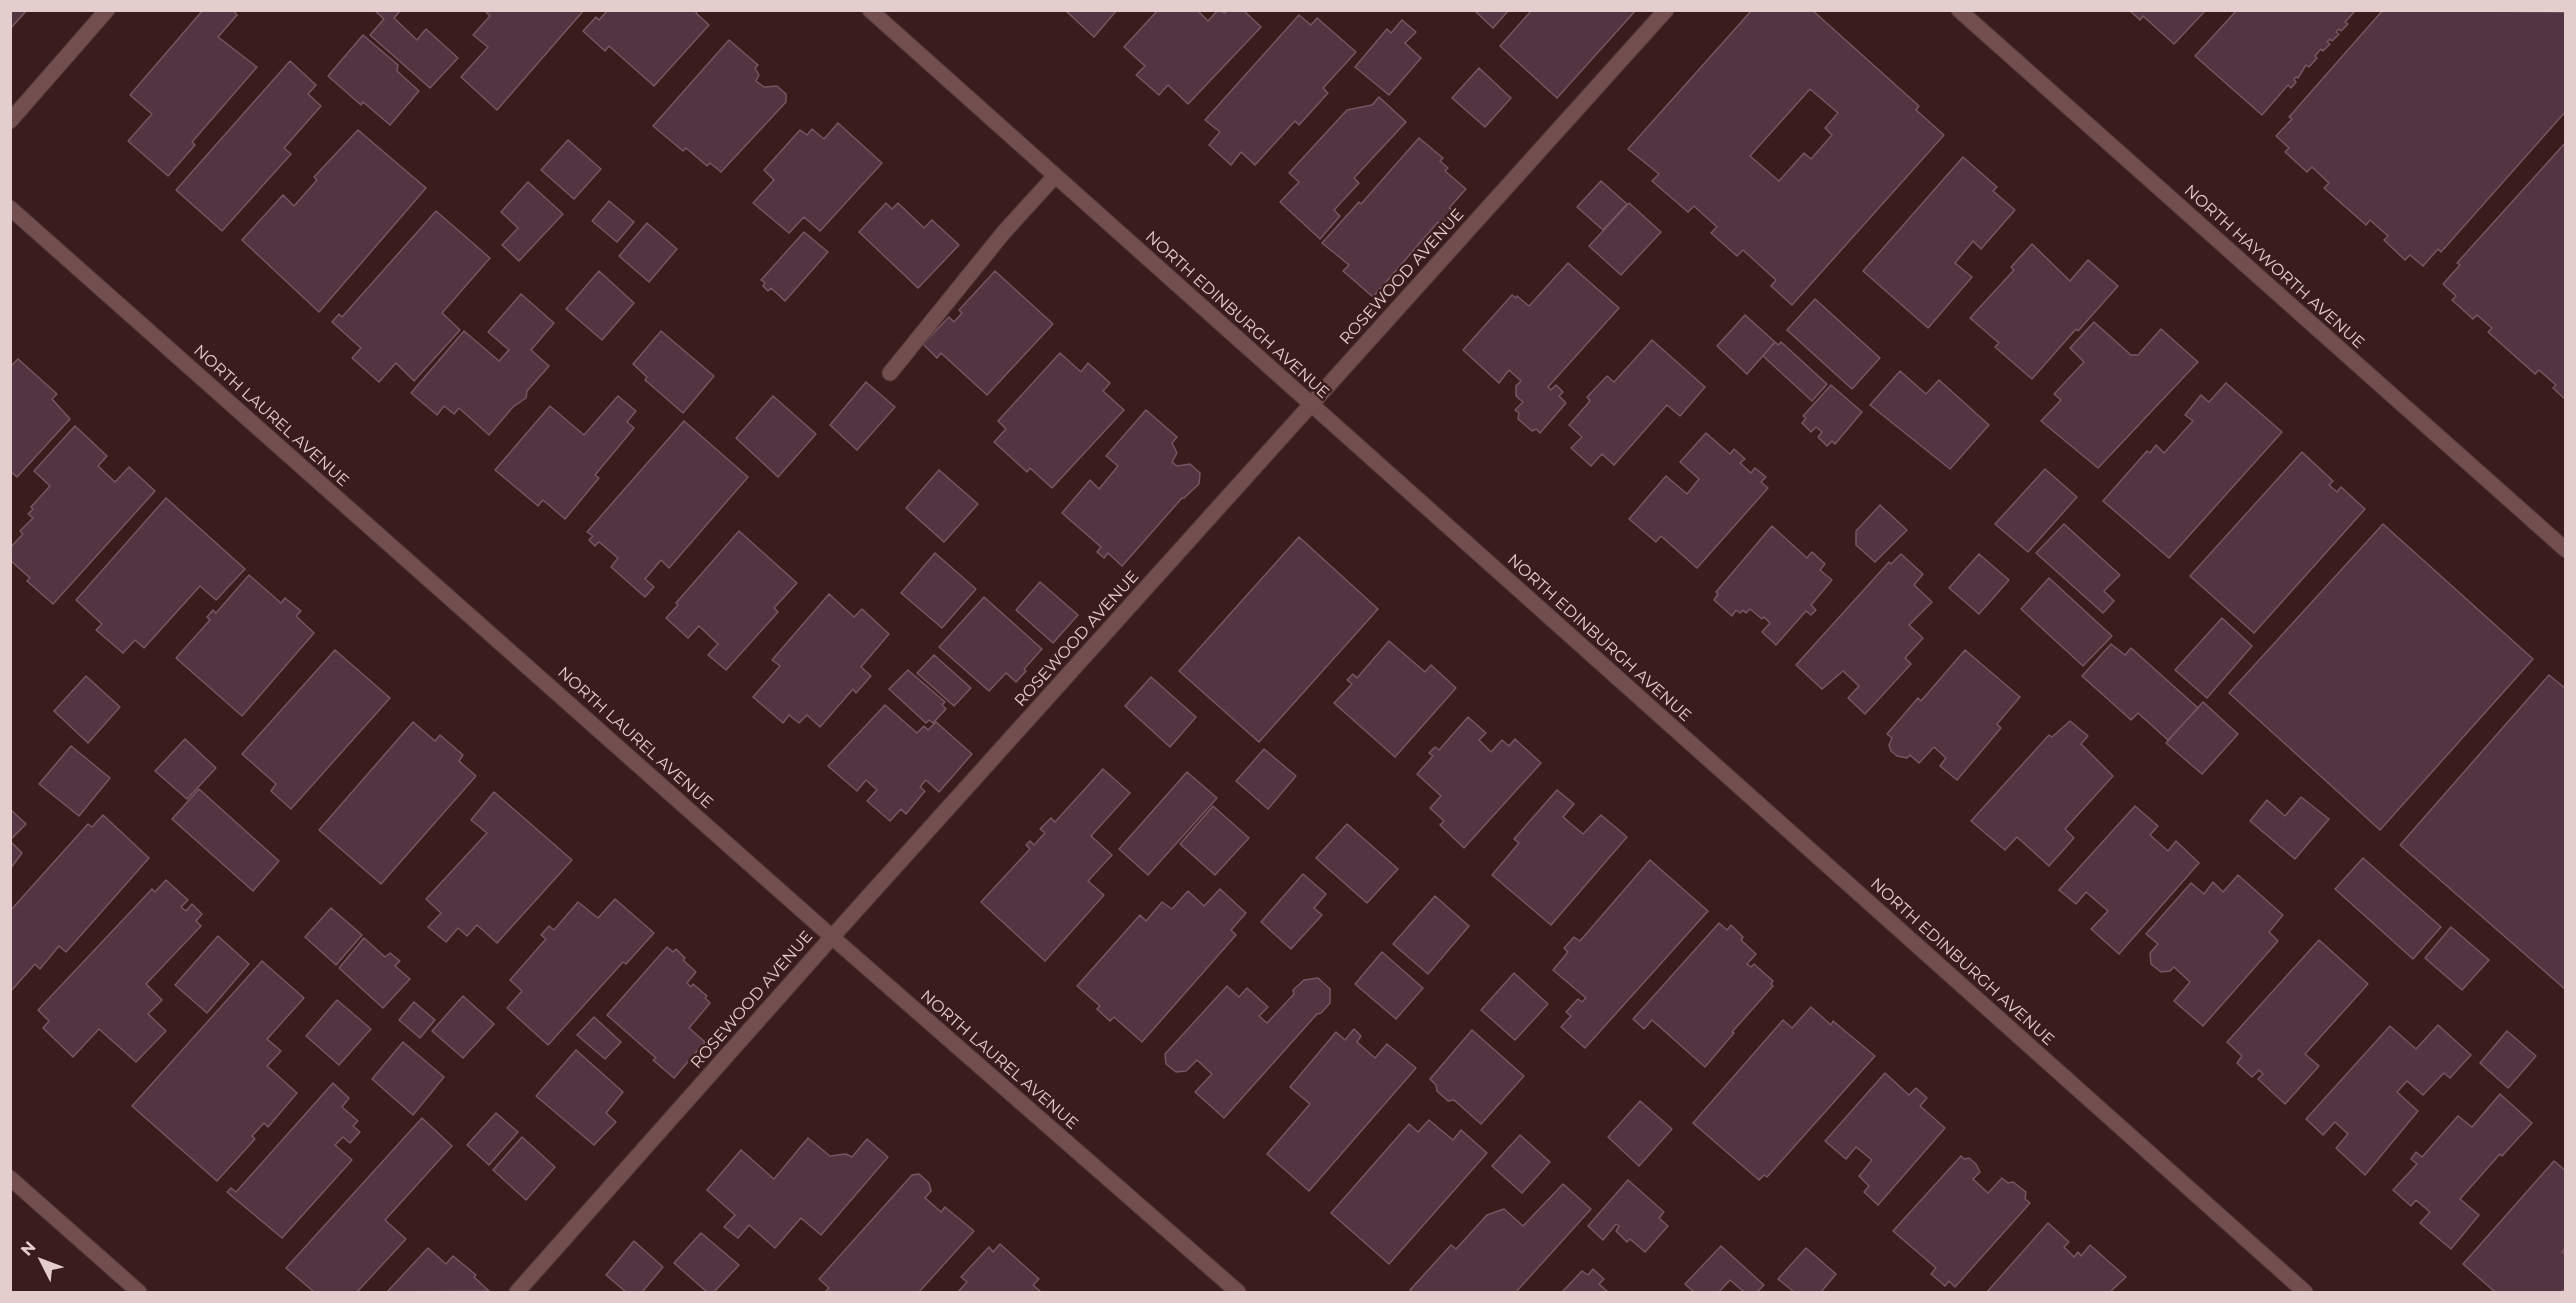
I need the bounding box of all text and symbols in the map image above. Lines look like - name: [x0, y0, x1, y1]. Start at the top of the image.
- street label: NORTH HAYWORTH AVENUE: [2180, 181, 2368, 353]
- street label: ROSEWOOD AVENUE: [1336, 205, 1468, 349]
- street label: NORTH EDINBURGH AVENUE: [1141, 227, 1333, 403]
- street label: NORTH LAUREL AVENUE: [189, 341, 353, 491]
- street label: NORTH EDINBURGH AVENUE: [1503, 550, 1695, 726]
- street label: ROSEWOOD AVENUE: [1011, 567, 1143, 711]
- street label: NORTH LAUREL AVENUE: [553, 663, 717, 813]
- street label: NORTH EDINBURGH AVENUE: [1866, 874, 2058, 1050]
- street label: ROSEWOOD AVENUE: [687, 927, 817, 1073]
- street label: NORTH LAUREL AVENUE: [916, 986, 1082, 1134]
- north arrow: [12, 1231, 72, 1291]
- text: N: [17, 1237, 40, 1260]

